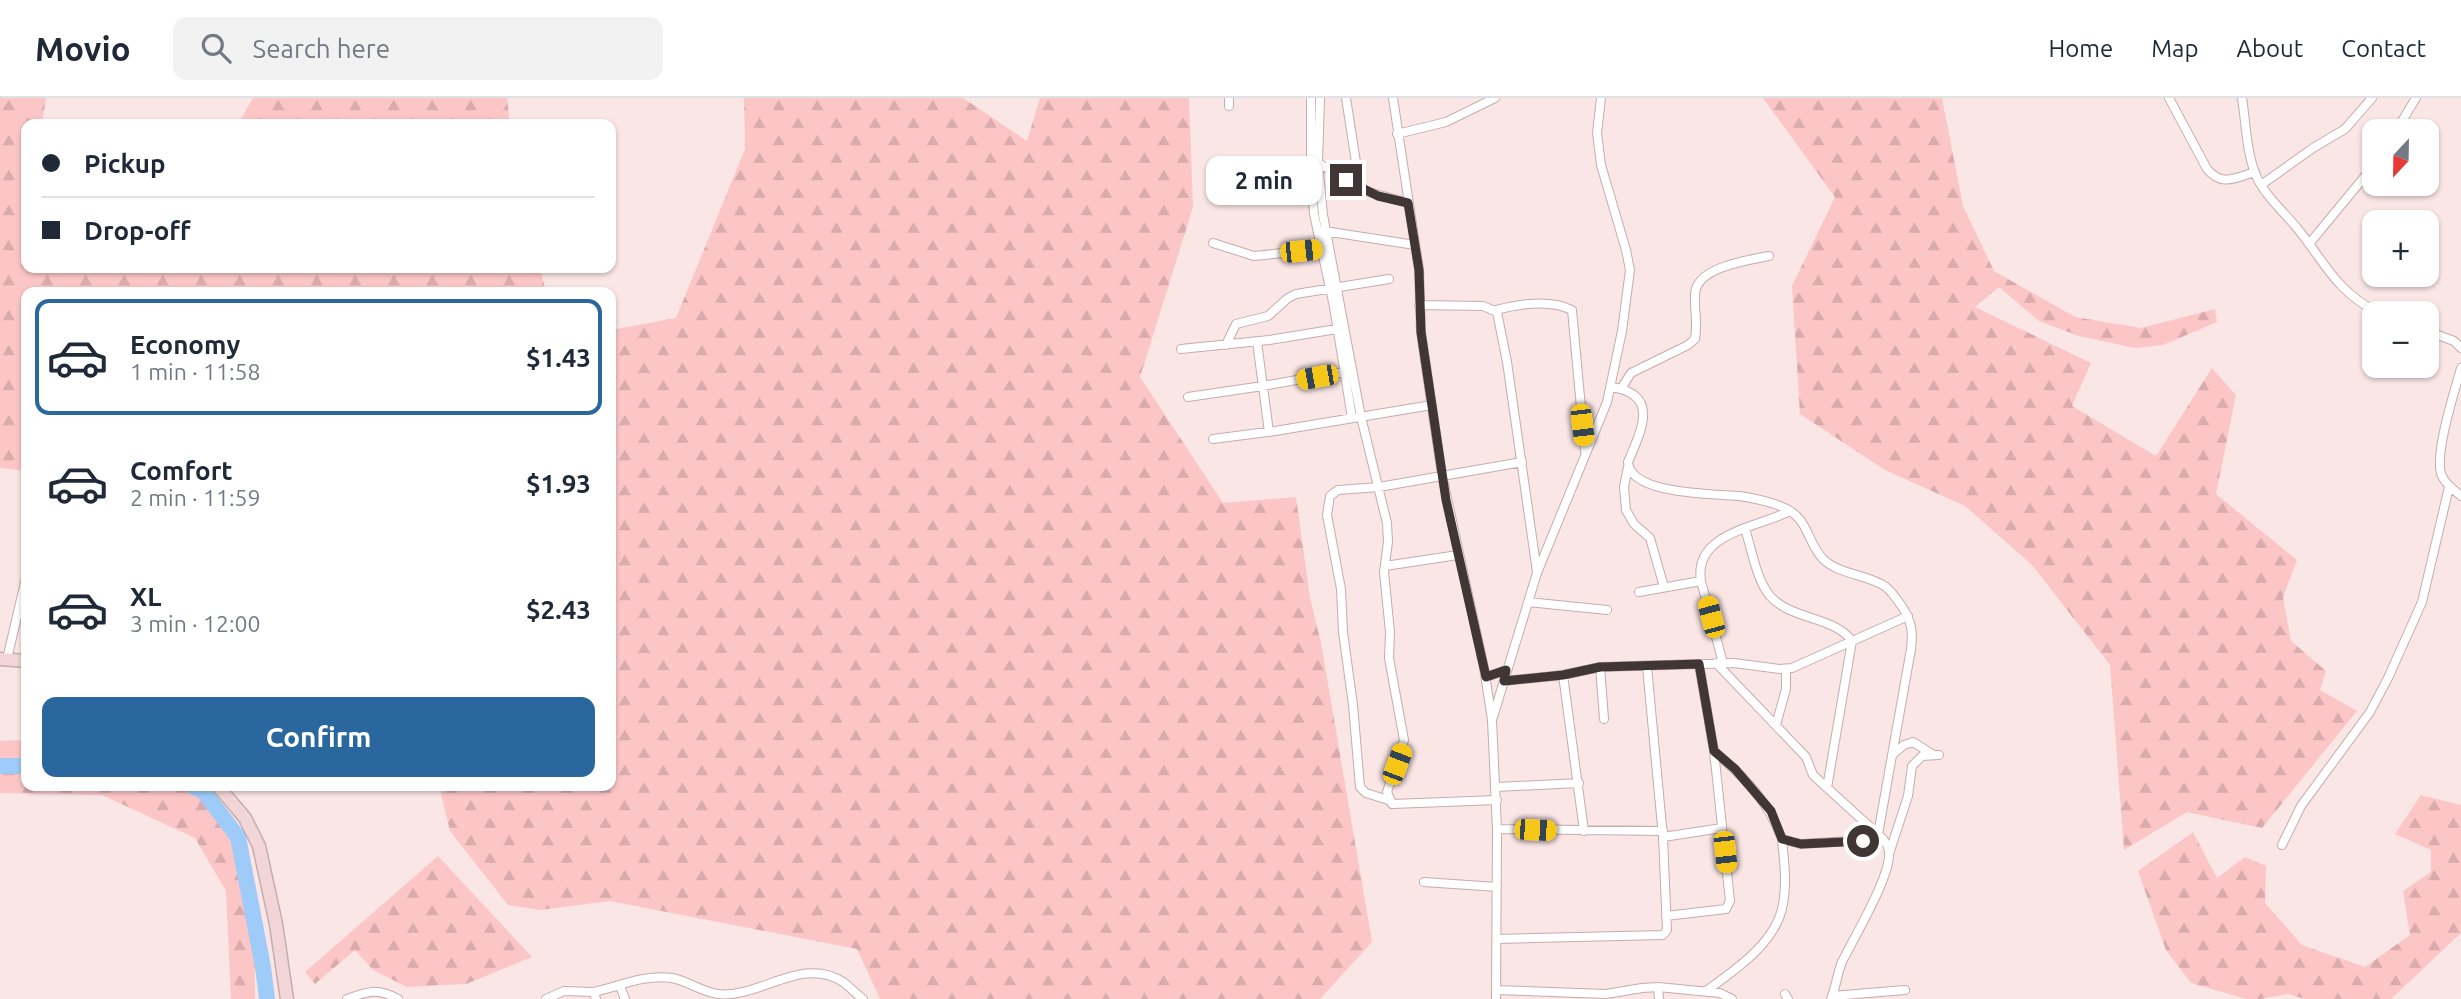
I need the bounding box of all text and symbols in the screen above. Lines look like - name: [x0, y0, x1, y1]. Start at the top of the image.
- search box: [173, 17, 663, 80]
- icon: search: [197, 29, 235, 67]
- text: Movio: [35, 30, 131, 67]
- text: Search here: [253, 34, 390, 63]
- text: Home: [2048, 35, 2113, 62]
- text: Map: [2151, 35, 2198, 62]
- text: About: [2236, 35, 2303, 62]
- text: Contact: [2341, 35, 2426, 62]
- north arrow: [2362, 119, 2440, 196]
- map controls: [2362, 119, 2439, 378]
- text: Pickup: [84, 149, 166, 178]
- callout: 2 min: [1206, 155, 1322, 204]
- route end: [1330, 164, 1362, 196]
- text: 2 min: [1235, 168, 1293, 193]
- button: +: [2362, 210, 2439, 287]
- text: Drop-off: [84, 216, 191, 245]
- car: [1280, 238, 1323, 264]
- button: −: [2362, 301, 2439, 378]
- icon: car: [46, 326, 109, 389]
- text: Economy: [130, 330, 240, 359]
- text: $1.43: [526, 343, 591, 372]
- text: 1 min · 11:58: [130, 359, 261, 384]
- car: [1295, 363, 1340, 391]
- car: [1570, 403, 1595, 447]
- icon: car: [46, 452, 109, 515]
- text: Comfort: [130, 456, 233, 485]
- text: $1.93: [526, 469, 591, 498]
- text: 2 min · 11:59: [130, 485, 261, 510]
- icon: car: [46, 578, 109, 641]
- text: XL: [130, 582, 161, 611]
- car: [1696, 594, 1727, 640]
- text: $2.43: [526, 595, 591, 624]
- text: 3 min · 12:00: [130, 611, 261, 636]
- button: Confirm: [42, 697, 595, 777]
- car: [1380, 741, 1415, 787]
- car: [1514, 819, 1557, 841]
- route start: [1847, 825, 1879, 857]
- car: [1713, 830, 1738, 874]

